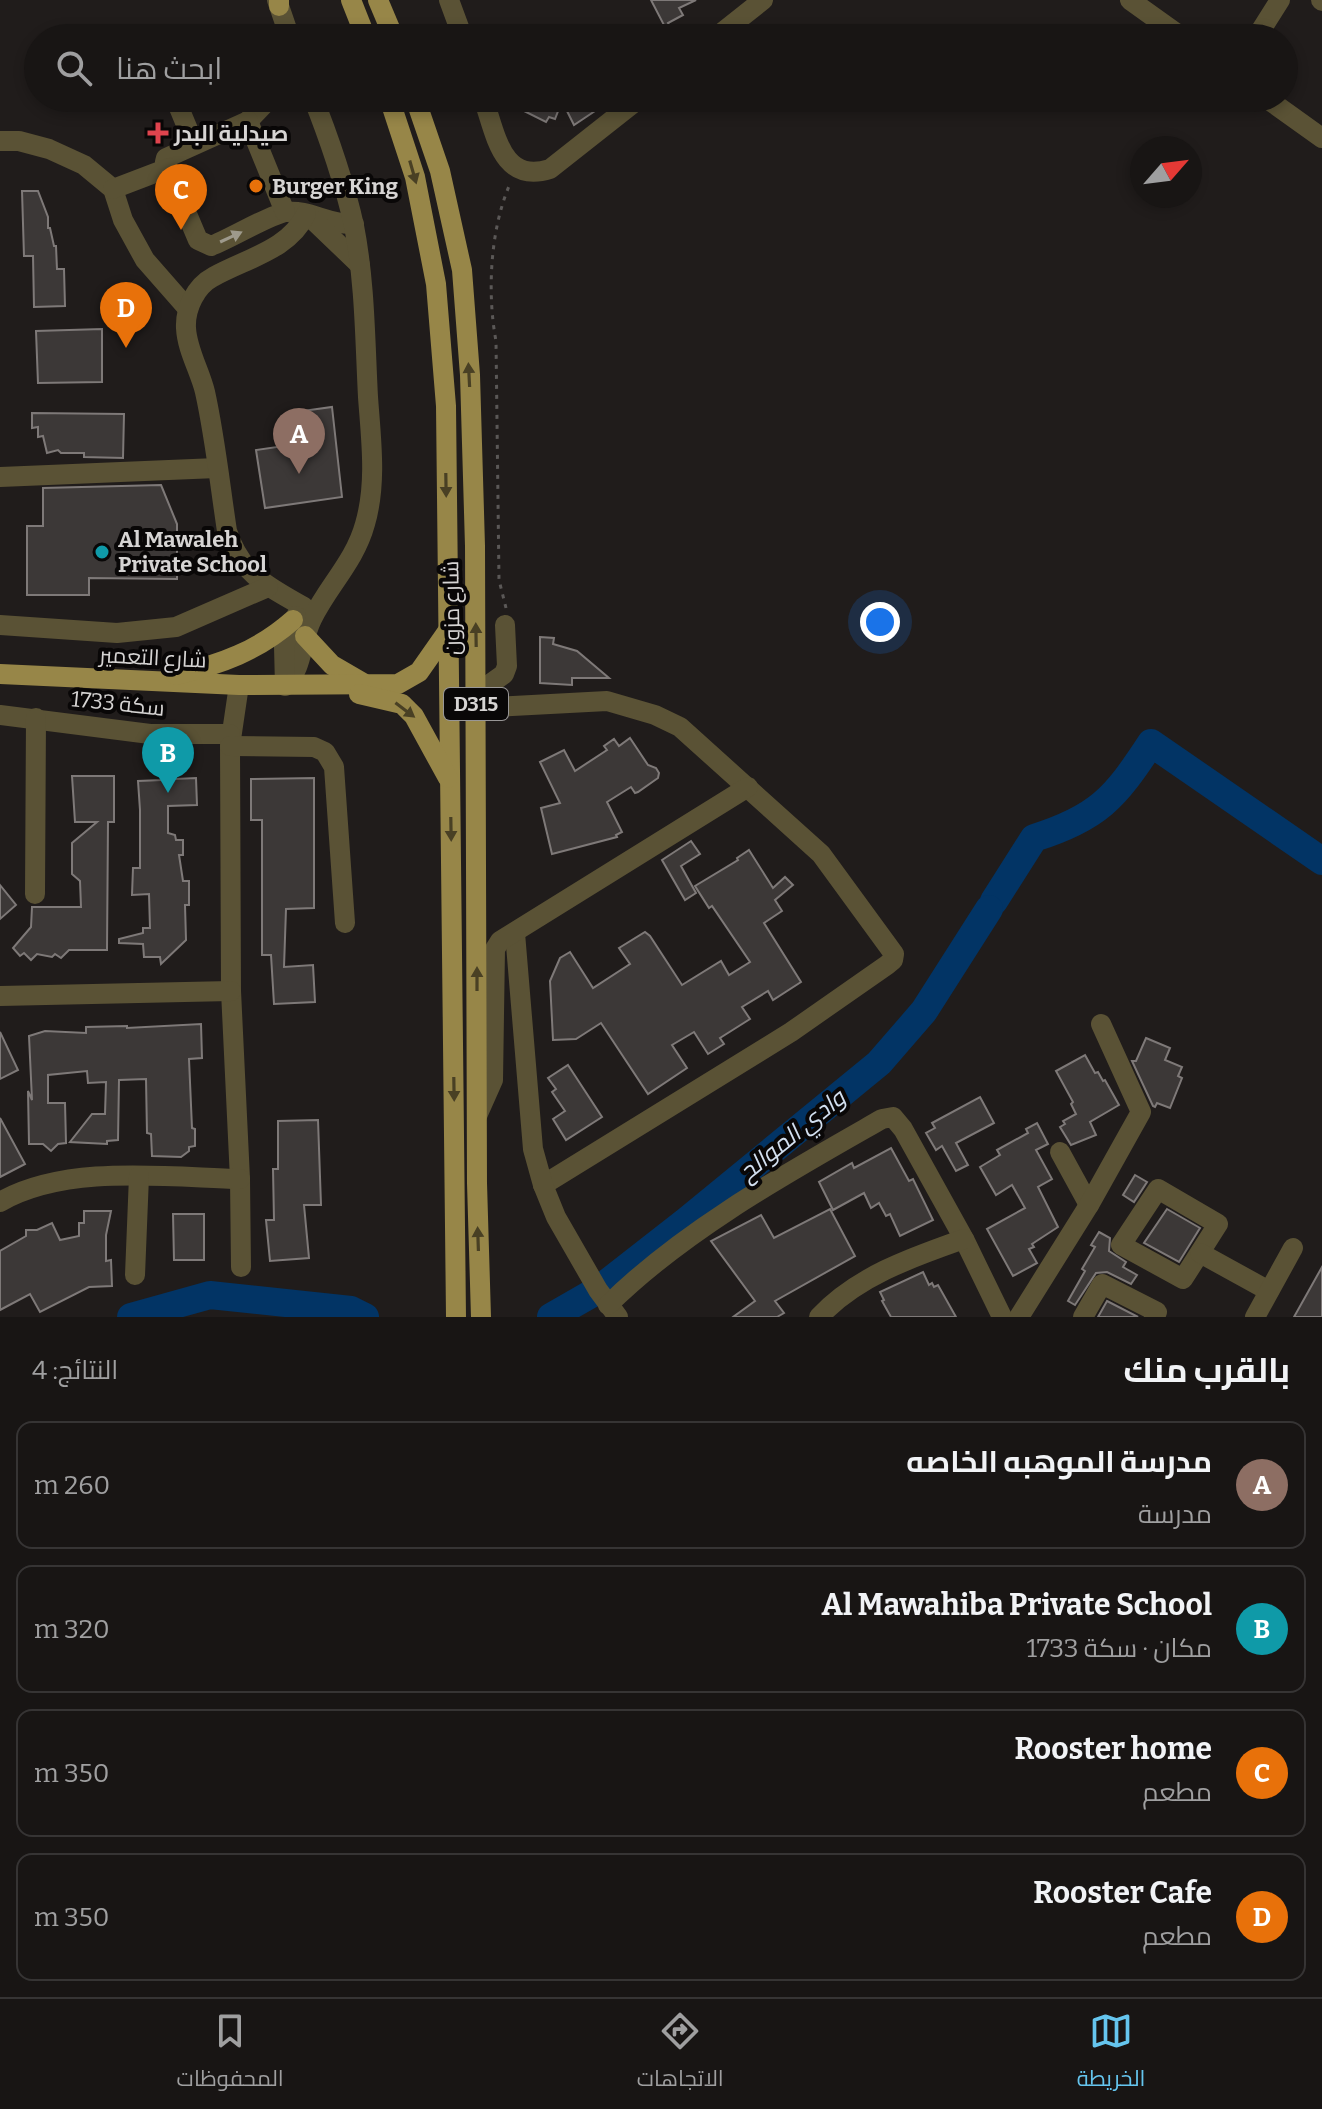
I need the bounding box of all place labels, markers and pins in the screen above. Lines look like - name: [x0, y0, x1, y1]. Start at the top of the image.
- place label: صيدلية البدر: [173, 120, 288, 147]
- marker: صيدلية البدر: [149, 124, 167, 142]
- pin: C: [155, 164, 207, 230]
- place label: Burger King: [272, 173, 398, 200]
- marker: Burger King: [247, 177, 265, 195]
- pin: D: [100, 282, 152, 348]
- pin: A: [273, 408, 325, 474]
- place label: Al Mawaleh Private School: [118, 526, 267, 578]
- marker: Al Mawaleh Private School: [93, 543, 111, 561]
- pin: B: [142, 727, 194, 793]

